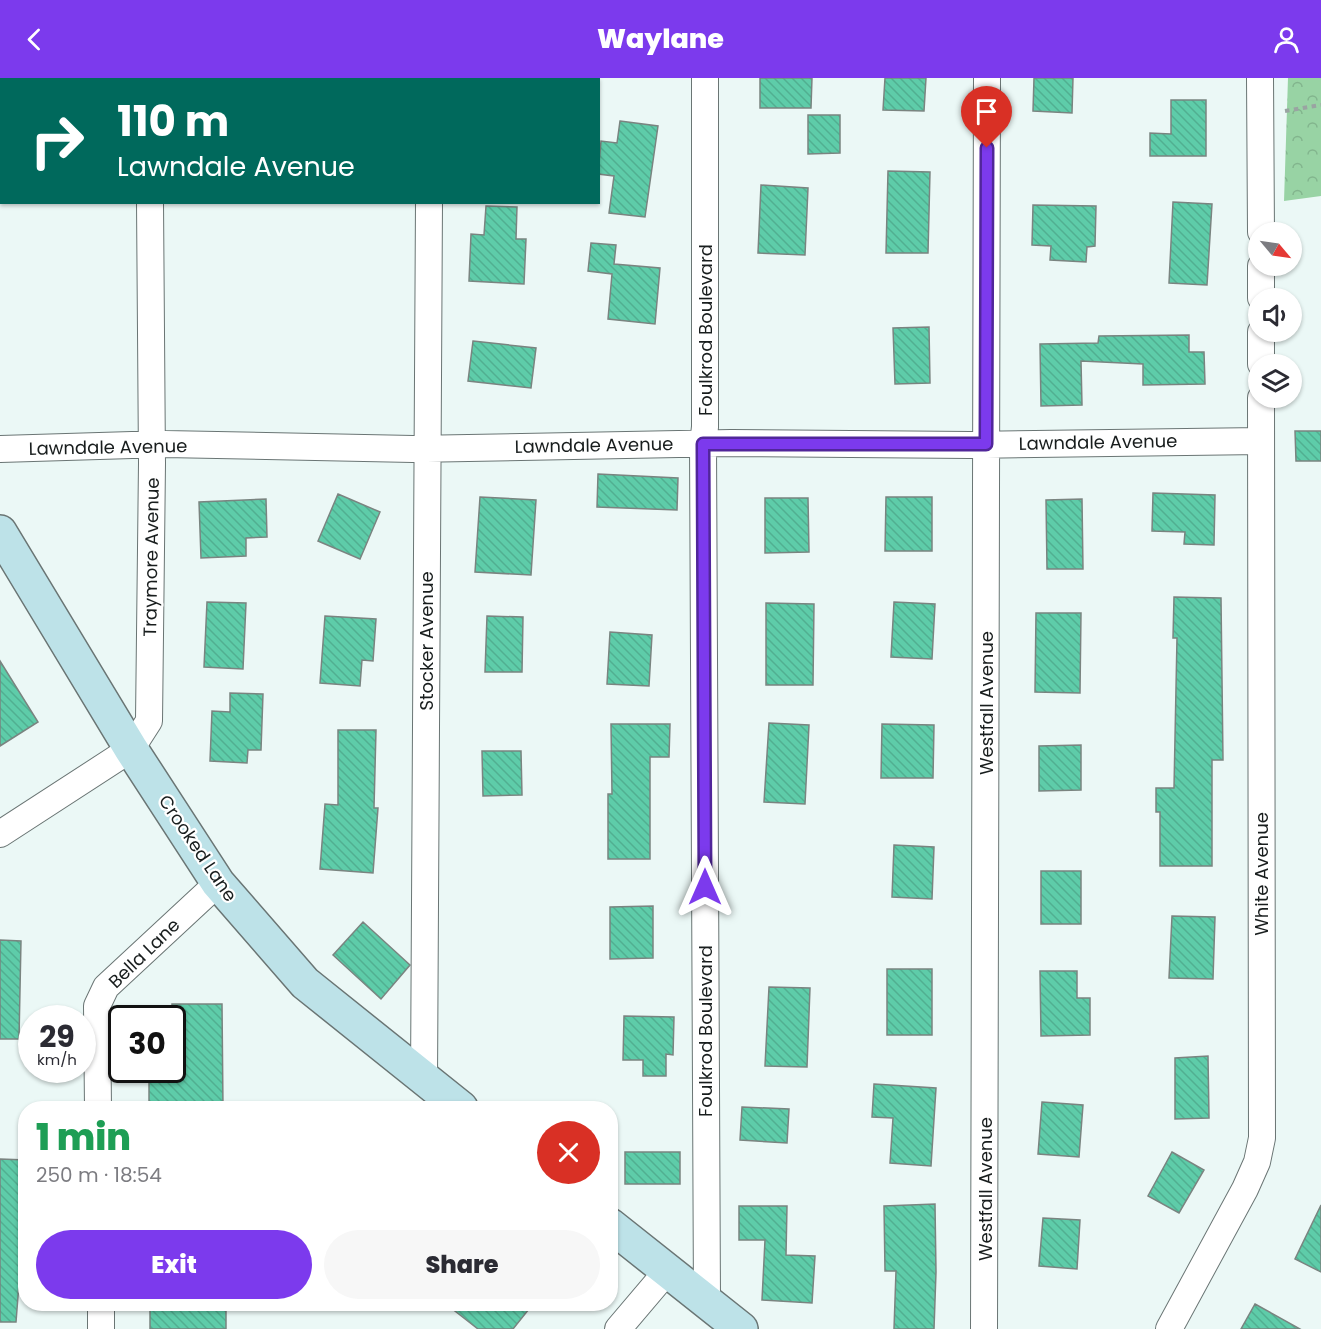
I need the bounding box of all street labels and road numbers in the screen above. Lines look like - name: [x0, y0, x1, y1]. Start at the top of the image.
- street label: Foulkrod Boulevard: [693, 244, 718, 416]
- street label: Lawndale Avenue: [1019, 428, 1177, 456]
- street label: Lawndale Avenue: [515, 431, 673, 459]
- street label: Lawndale Avenue: [29, 433, 187, 461]
- street label: Traymore Avenue: [137, 477, 165, 637]
- street label: Stocker Avenue: [414, 571, 439, 711]
- street label: Westfall Avenue: [974, 631, 999, 775]
- street label: Crooked Lane: [153, 790, 243, 906]
- street label: White Avenue: [1249, 812, 1274, 936]
- street label: Bella Lane: [103, 913, 185, 993]
- street label: Foulkrod Boulevard: [693, 945, 718, 1117]
- street label: Westfall Avenue: [973, 1117, 998, 1261]

